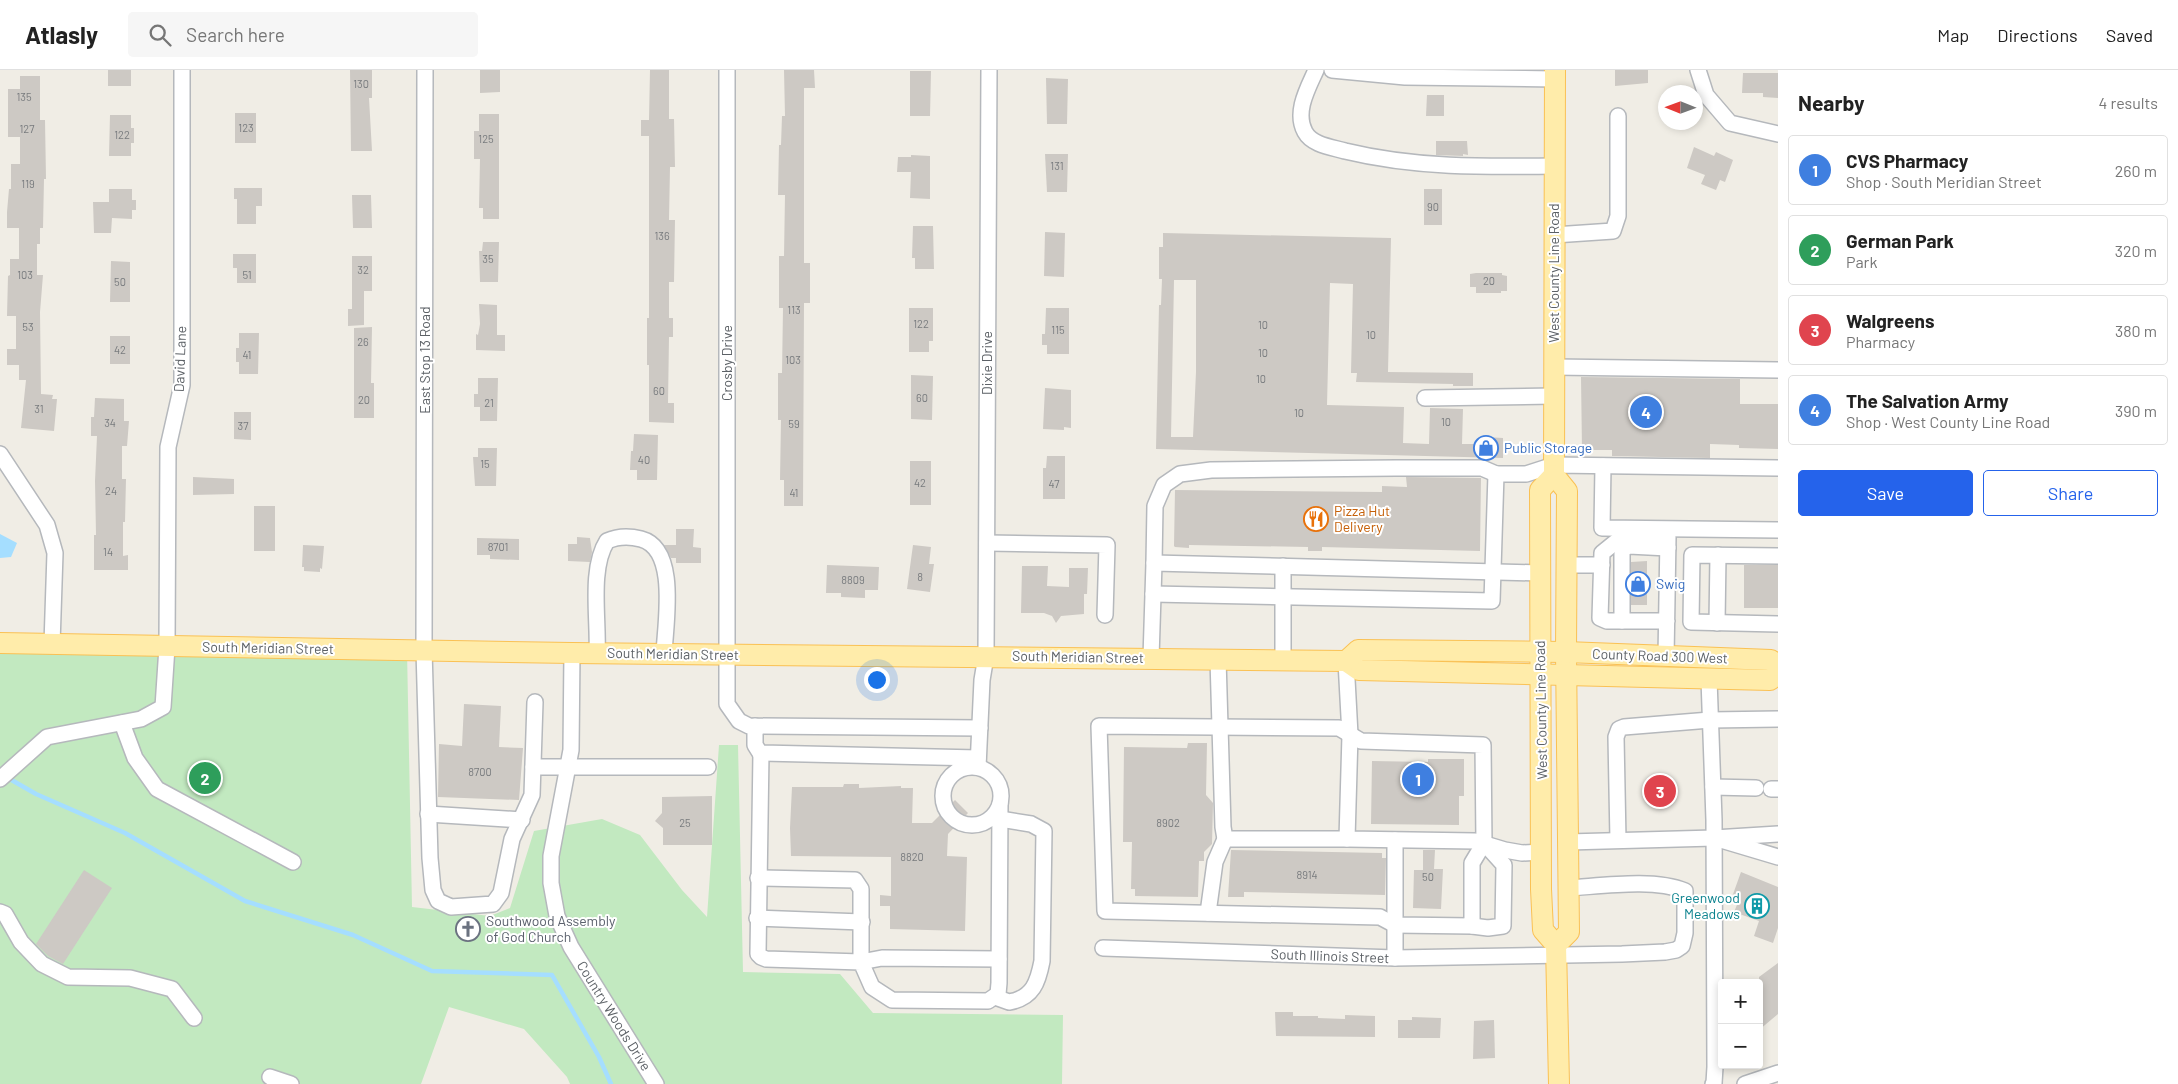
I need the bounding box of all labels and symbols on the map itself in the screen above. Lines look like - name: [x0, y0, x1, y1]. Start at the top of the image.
- house number: 130: [353, 77, 369, 90]
- north arrow: [1658, 85, 1703, 130]
- house number: 135: [16, 90, 32, 103]
- house number: 123: [238, 121, 254, 134]
- house number: 127: [20, 122, 34, 135]
- house number: 122: [114, 128, 130, 141]
- house number: 125: [478, 132, 494, 145]
- house number: 131: [1050, 159, 1064, 172]
- house number: 119: [21, 177, 35, 190]
- house number: 90: [1427, 200, 1439, 213]
- street label: West County Line Road: [1545, 203, 1562, 343]
- house number: 136: [654, 229, 670, 242]
- house number: 35: [482, 252, 494, 265]
- house number: 32: [357, 263, 369, 276]
- house number: 103: [17, 268, 33, 281]
- house number: 51: [242, 268, 252, 281]
- house number: 20: [1483, 274, 1495, 287]
- house number: 50: [114, 275, 126, 288]
- house number: 113: [787, 303, 801, 316]
- street label: East Stop 13 Road: [416, 306, 433, 414]
- house number: 122: [913, 317, 929, 330]
- house number: 10: [1258, 318, 1268, 331]
- house number: 53: [22, 320, 34, 333]
- house number: 115: [1051, 323, 1065, 336]
- street label: Crosby Drive: [718, 325, 735, 401]
- street label: David Lane: [170, 326, 189, 392]
- house number: 10: [1366, 328, 1376, 341]
- street label: Dixie Drive: [978, 331, 995, 395]
- house number: 26: [357, 335, 369, 348]
- house number: 42: [114, 343, 126, 356]
- house number: 10: [1258, 346, 1268, 359]
- house number: 41: [243, 348, 251, 361]
- house number: 103: [785, 353, 801, 366]
- house number: 10: [1256, 372, 1266, 385]
- house number: 60: [653, 384, 665, 397]
- house number: 60: [916, 391, 928, 404]
- house number: 20: [358, 393, 370, 406]
- pin: 4: [1630, 393, 1662, 431]
- house number: 21: [484, 396, 494, 409]
- house number: 31: [34, 402, 44, 415]
- house number: 10: [1294, 406, 1304, 419]
- house number: 10: [1441, 415, 1451, 428]
- house number: 34: [104, 416, 116, 429]
- house number: 59: [788, 417, 800, 430]
- house number: 37: [238, 419, 248, 432]
- shop icon: Public Storage: [1473, 435, 1499, 461]
- place label: Public Storage: [1504, 439, 1592, 456]
- house number: 40: [638, 453, 650, 466]
- house number: 15: [480, 457, 490, 470]
- house number: 42: [914, 476, 926, 489]
- house number: 47: [1049, 477, 1059, 490]
- house number: 24: [105, 484, 117, 497]
- house number: 41: [790, 486, 798, 499]
- place label: Pizza Hut Delivery: [1334, 502, 1390, 535]
- restaurant icon: Pizza Hut Delivery: [1303, 506, 1329, 532]
- house number: 8701: [488, 540, 508, 553]
- house number: 14: [103, 545, 113, 558]
- house number: 8: [917, 570, 923, 583]
- shop icon: Swig: [1625, 571, 1651, 597]
- house number: 8809: [841, 573, 865, 586]
- place label: Swig: [1656, 575, 1685, 592]
- street label: South Meridian Street: [202, 638, 334, 657]
- street label: West County Line Road: [1531, 640, 1550, 780]
- street label: South Meridian Street: [607, 644, 739, 663]
- street label: County Road 300 West: [1592, 645, 1728, 666]
- street label: South Meridian Street: [1012, 647, 1144, 666]
- your location: [864, 667, 890, 693]
- pin: 2: [189, 759, 221, 797]
- pin: 1: [1402, 760, 1434, 798]
- house number: 8700: [468, 765, 492, 778]
- pin: 3: [1644, 772, 1676, 810]
- house number: 25: [679, 816, 691, 829]
- house number: 8902: [1156, 816, 1180, 829]
- house number: 8820: [900, 850, 924, 863]
- house number: 8914: [1296, 868, 1318, 881]
- house number: 50: [1422, 870, 1434, 883]
- place label: Greenwood Meadows: [1671, 889, 1740, 922]
- building icon: Greenwood Meadows: [1744, 893, 1770, 919]
- place label: Southwood Assembly of God Church: [486, 912, 616, 945]
- church icon: Southwood Assembly of God Church: [455, 916, 481, 942]
- street label: South Illinois Street: [1270, 945, 1390, 966]
- street label: Country Woods Drive: [574, 958, 655, 1074]

